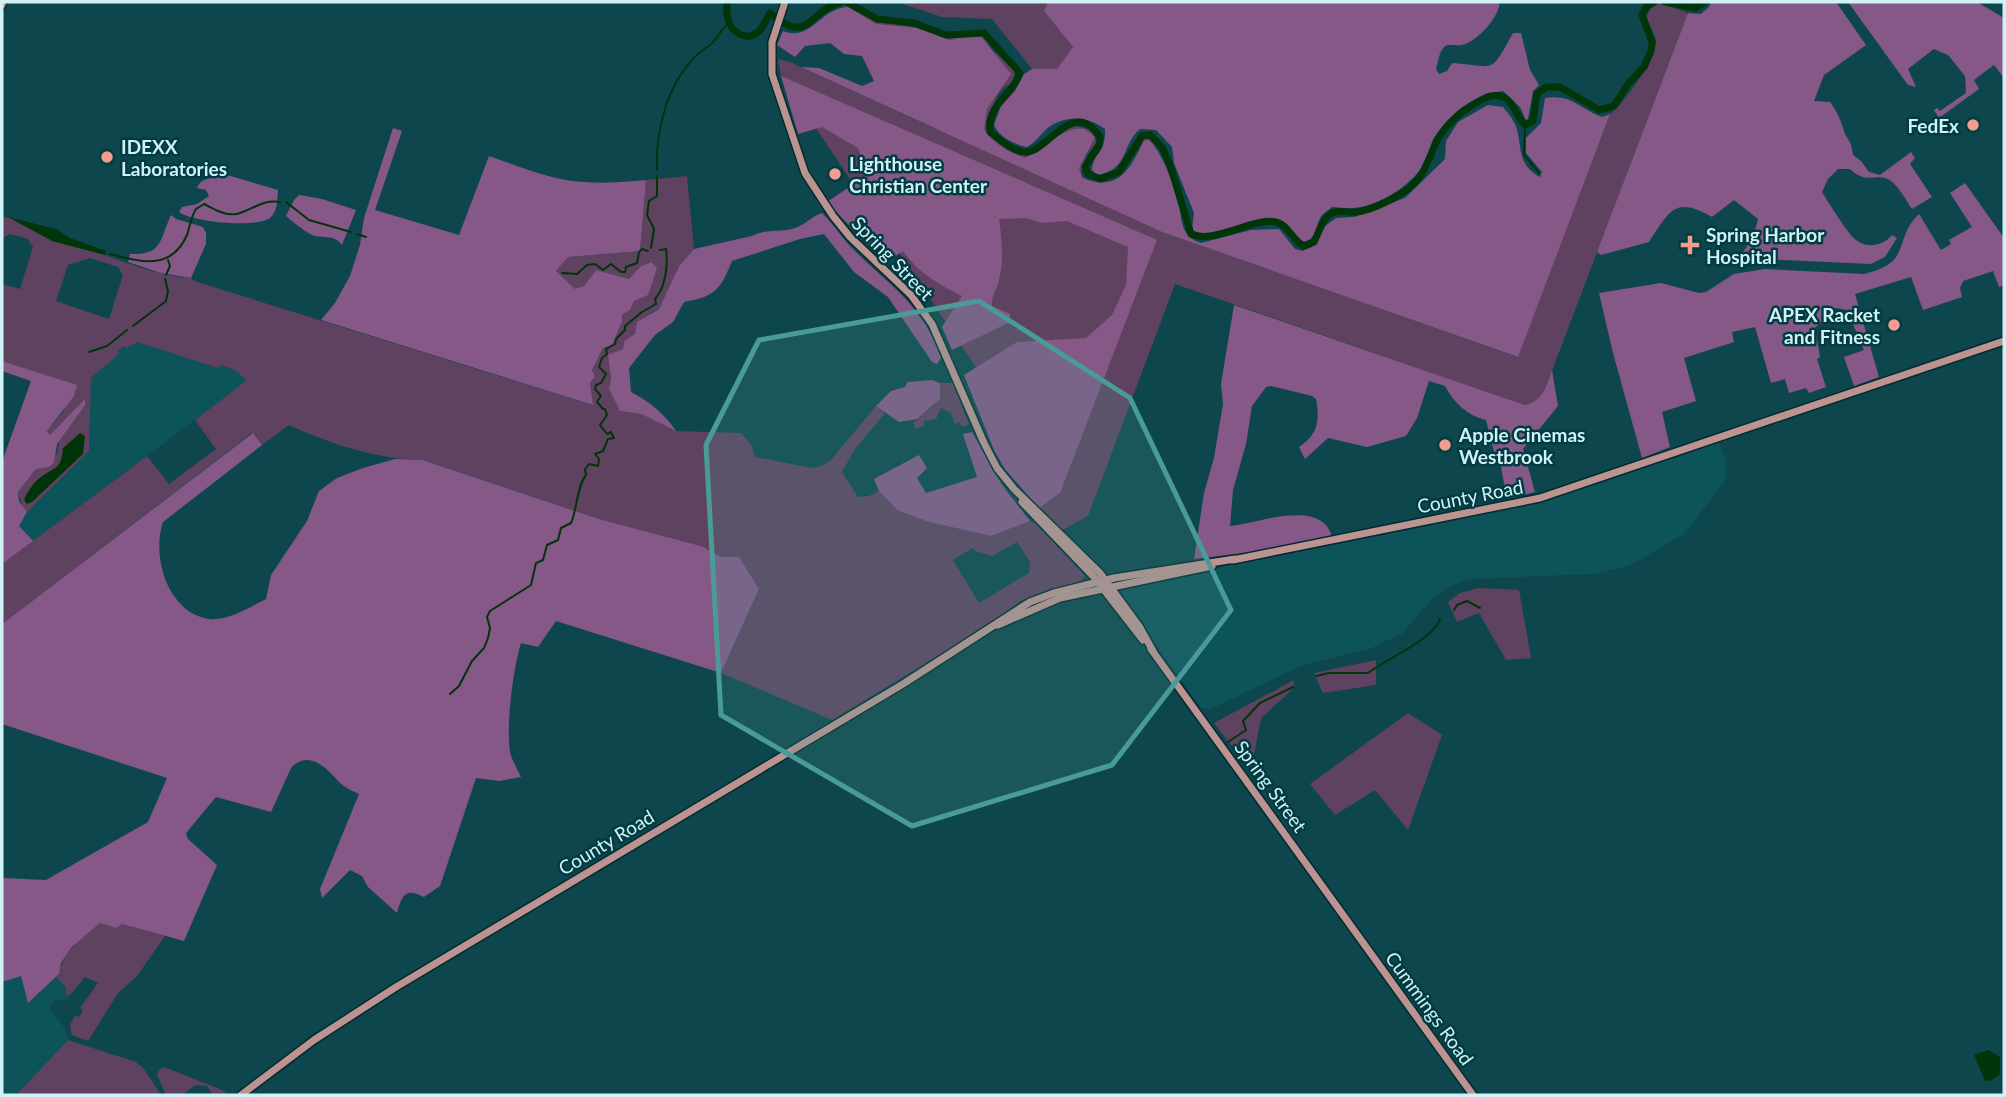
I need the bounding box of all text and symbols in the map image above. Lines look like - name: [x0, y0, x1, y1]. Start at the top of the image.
- place label: FedEx: [1907, 114, 1959, 137]
- marker: FedEx: [1965, 117, 1981, 133]
- place label: IDEXX Laboratories: [121, 135, 227, 180]
- marker: IDEXX Laboratories: [99, 149, 115, 165]
- place label: Lighthouse Christian Center: [849, 152, 988, 197]
- marker: Lighthouse Christian Center: [827, 166, 843, 182]
- street label: Spring Street: [847, 211, 939, 305]
- place label: Spring Harbor Hospital: [1706, 223, 1825, 268]
- marker: Spring Harbor Hospital: [1680, 235, 1700, 255]
- place label: APEX Racket and Fitness: [1768, 303, 1880, 348]
- marker: APEX Racket and Fitness: [1886, 317, 1902, 333]
- place label: Apple Cinemas Westbrook: [1458, 423, 1585, 468]
- marker: Apple Cinemas Westbrook: [1437, 437, 1453, 453]
- street label: County Road: [1415, 474, 1525, 518]
- street label: Spring Street: [1230, 736, 1312, 836]
- street label: County Road: [554, 804, 658, 880]
- street label: Cummings Road: [1381, 947, 1479, 1069]

